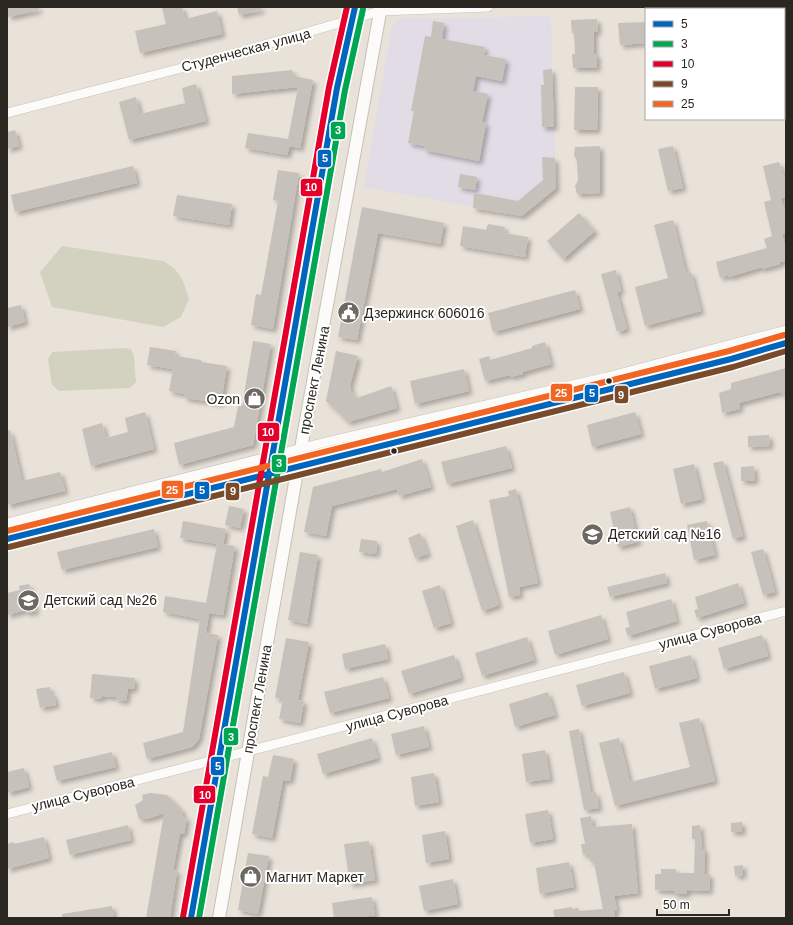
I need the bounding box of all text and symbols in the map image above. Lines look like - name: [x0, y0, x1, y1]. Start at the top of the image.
- legend: [645, 8, 785, 120]
- text: 5: [681, 17, 688, 31]
- street label: Студенческая улица: [180, 25, 313, 75]
- text: 3: [681, 37, 688, 51]
- text: 10: [681, 57, 695, 71]
- text: 9: [681, 77, 688, 91]
- text: 25: [681, 97, 695, 111]
- line badge: 3: [330, 121, 346, 140]
- text: 3: [335, 124, 341, 136]
- line badge: 5: [317, 149, 332, 168]
- text: 5: [322, 152, 328, 164]
- line badge: 10: [300, 178, 323, 197]
- text: 10: [305, 181, 317, 193]
- public building icon: Дзержинск 606016: [335, 300, 361, 326]
- place label: Дзержинск 606016: [364, 305, 485, 321]
- street label: проспект Ленина: [296, 324, 332, 436]
- unlabelled marker: [604, 376, 614, 386]
- line badge: 25: [550, 383, 573, 402]
- line badge: 5: [584, 384, 599, 403]
- line badge: 9: [614, 385, 629, 404]
- shop icon: Ozon: [242, 386, 268, 412]
- text: 25: [555, 387, 567, 399]
- text: 5: [589, 387, 595, 399]
- text: 9: [618, 389, 624, 401]
- place label: Ozon: [207, 391, 240, 407]
- line badge: 10: [257, 422, 280, 442]
- text: 10: [262, 426, 274, 438]
- unlabelled marker: [389, 446, 399, 456]
- line badge: 3: [271, 454, 287, 473]
- text: 3: [276, 457, 282, 469]
- line badge: 25: [161, 480, 184, 499]
- line badge: 5: [194, 481, 210, 500]
- line badge: 9: [225, 482, 240, 501]
- text: 25: [166, 484, 178, 496]
- text: 5: [199, 484, 205, 496]
- text: 9: [230, 485, 236, 497]
- school or university icon: Детский сад №16: [580, 521, 606, 547]
- place label: Детский сад №16: [608, 526, 721, 542]
- school or university icon: Детский сад №26: [16, 587, 42, 613]
- place label: Детский сад №26: [44, 592, 157, 608]
- street label: улица Суворова: [657, 610, 763, 652]
- street label: проспект Ленина: [240, 643, 274, 755]
- street label: улица Суворова: [344, 692, 450, 734]
- line badge: 3: [223, 727, 239, 746]
- text: 3: [228, 731, 234, 743]
- line badge: 5: [210, 756, 225, 776]
- text: 5: [215, 760, 221, 772]
- street label: улица Суворова: [30, 773, 136, 814]
- line badge: 10: [193, 785, 216, 804]
- text: 10: [199, 789, 211, 801]
- shop icon: Магнит Маркет: [237, 864, 263, 890]
- place label: Магнит Маркет: [266, 869, 365, 885]
- scale bar: [657, 891, 729, 917]
- text: 50 m: [663, 898, 690, 912]

